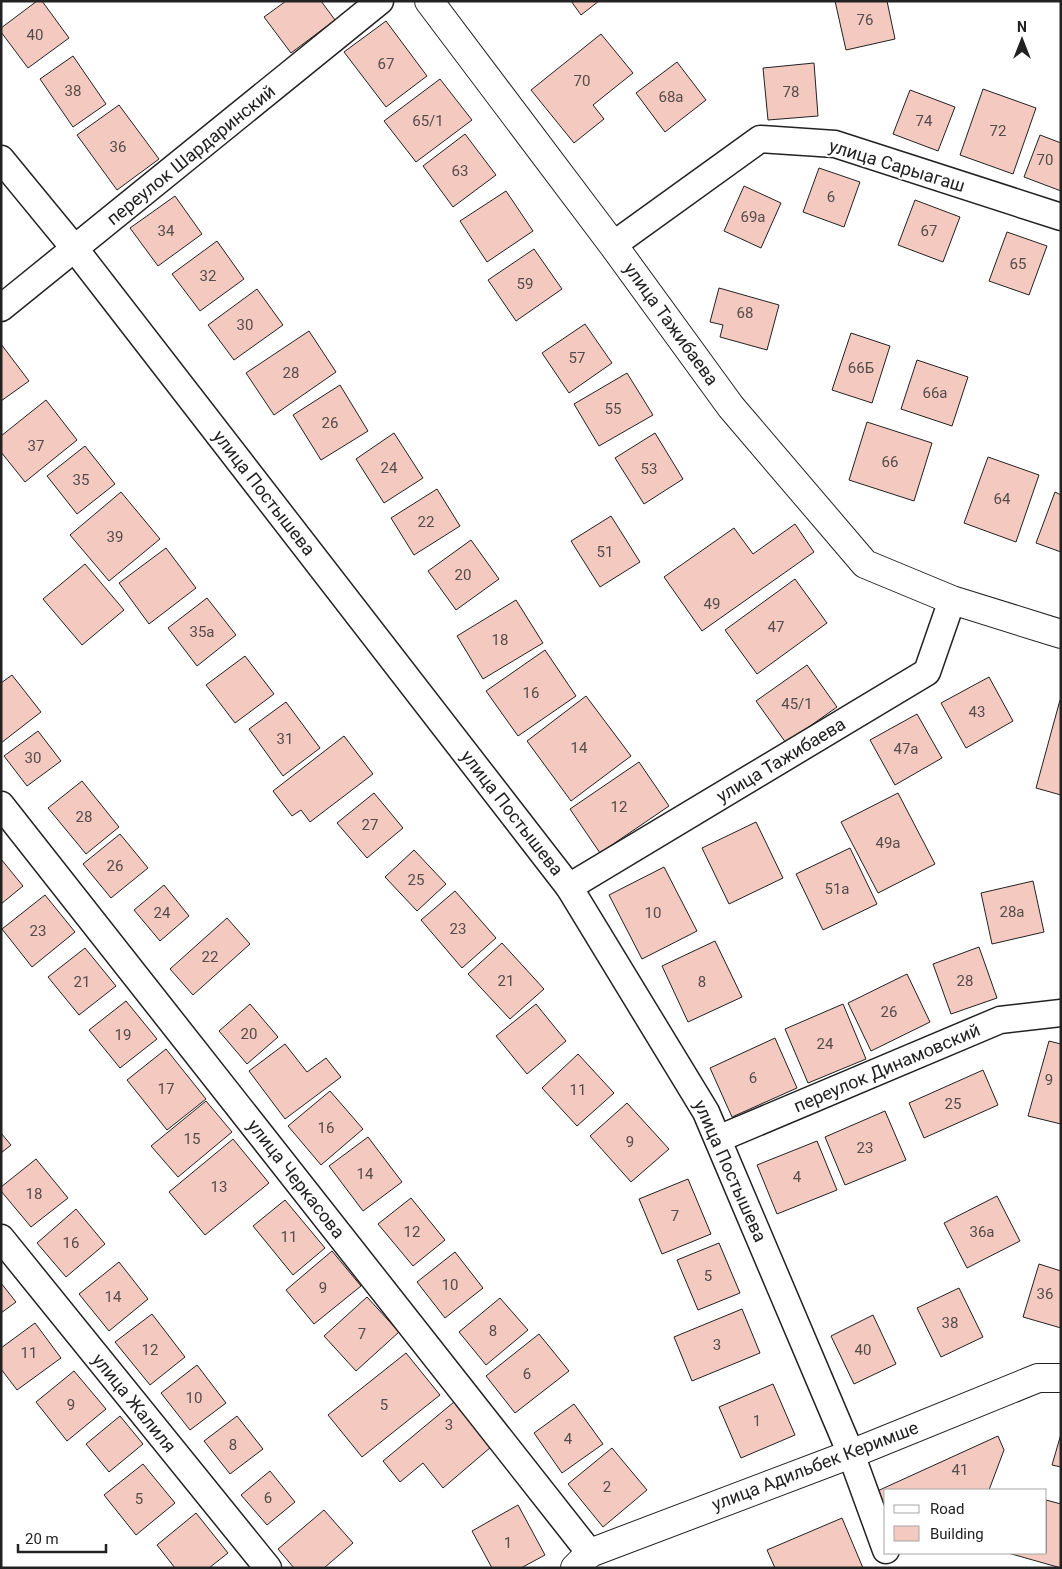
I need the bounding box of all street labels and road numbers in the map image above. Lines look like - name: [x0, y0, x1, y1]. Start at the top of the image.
- street label: переулок Шардаринский: [102, 80, 279, 229]
- street label: улица Сарыагаш: [827, 135, 968, 196]
- street label: улица Тажибаева: [620, 258, 723, 389]
- street label: улица Постышева: [209, 426, 320, 560]
- street label: улица Тажибаева: [712, 713, 849, 806]
- street label: улица Постышева: [457, 746, 568, 880]
- street label: переулок Динамовский: [790, 1019, 983, 1116]
- street label: улица Постышева: [690, 1097, 771, 1245]
- street label: улица Черкасова: [243, 1115, 349, 1242]
- street label: улица Жалиля: [88, 1349, 181, 1456]
- street label: улица Адильбек Керимше: [709, 1416, 921, 1515]

